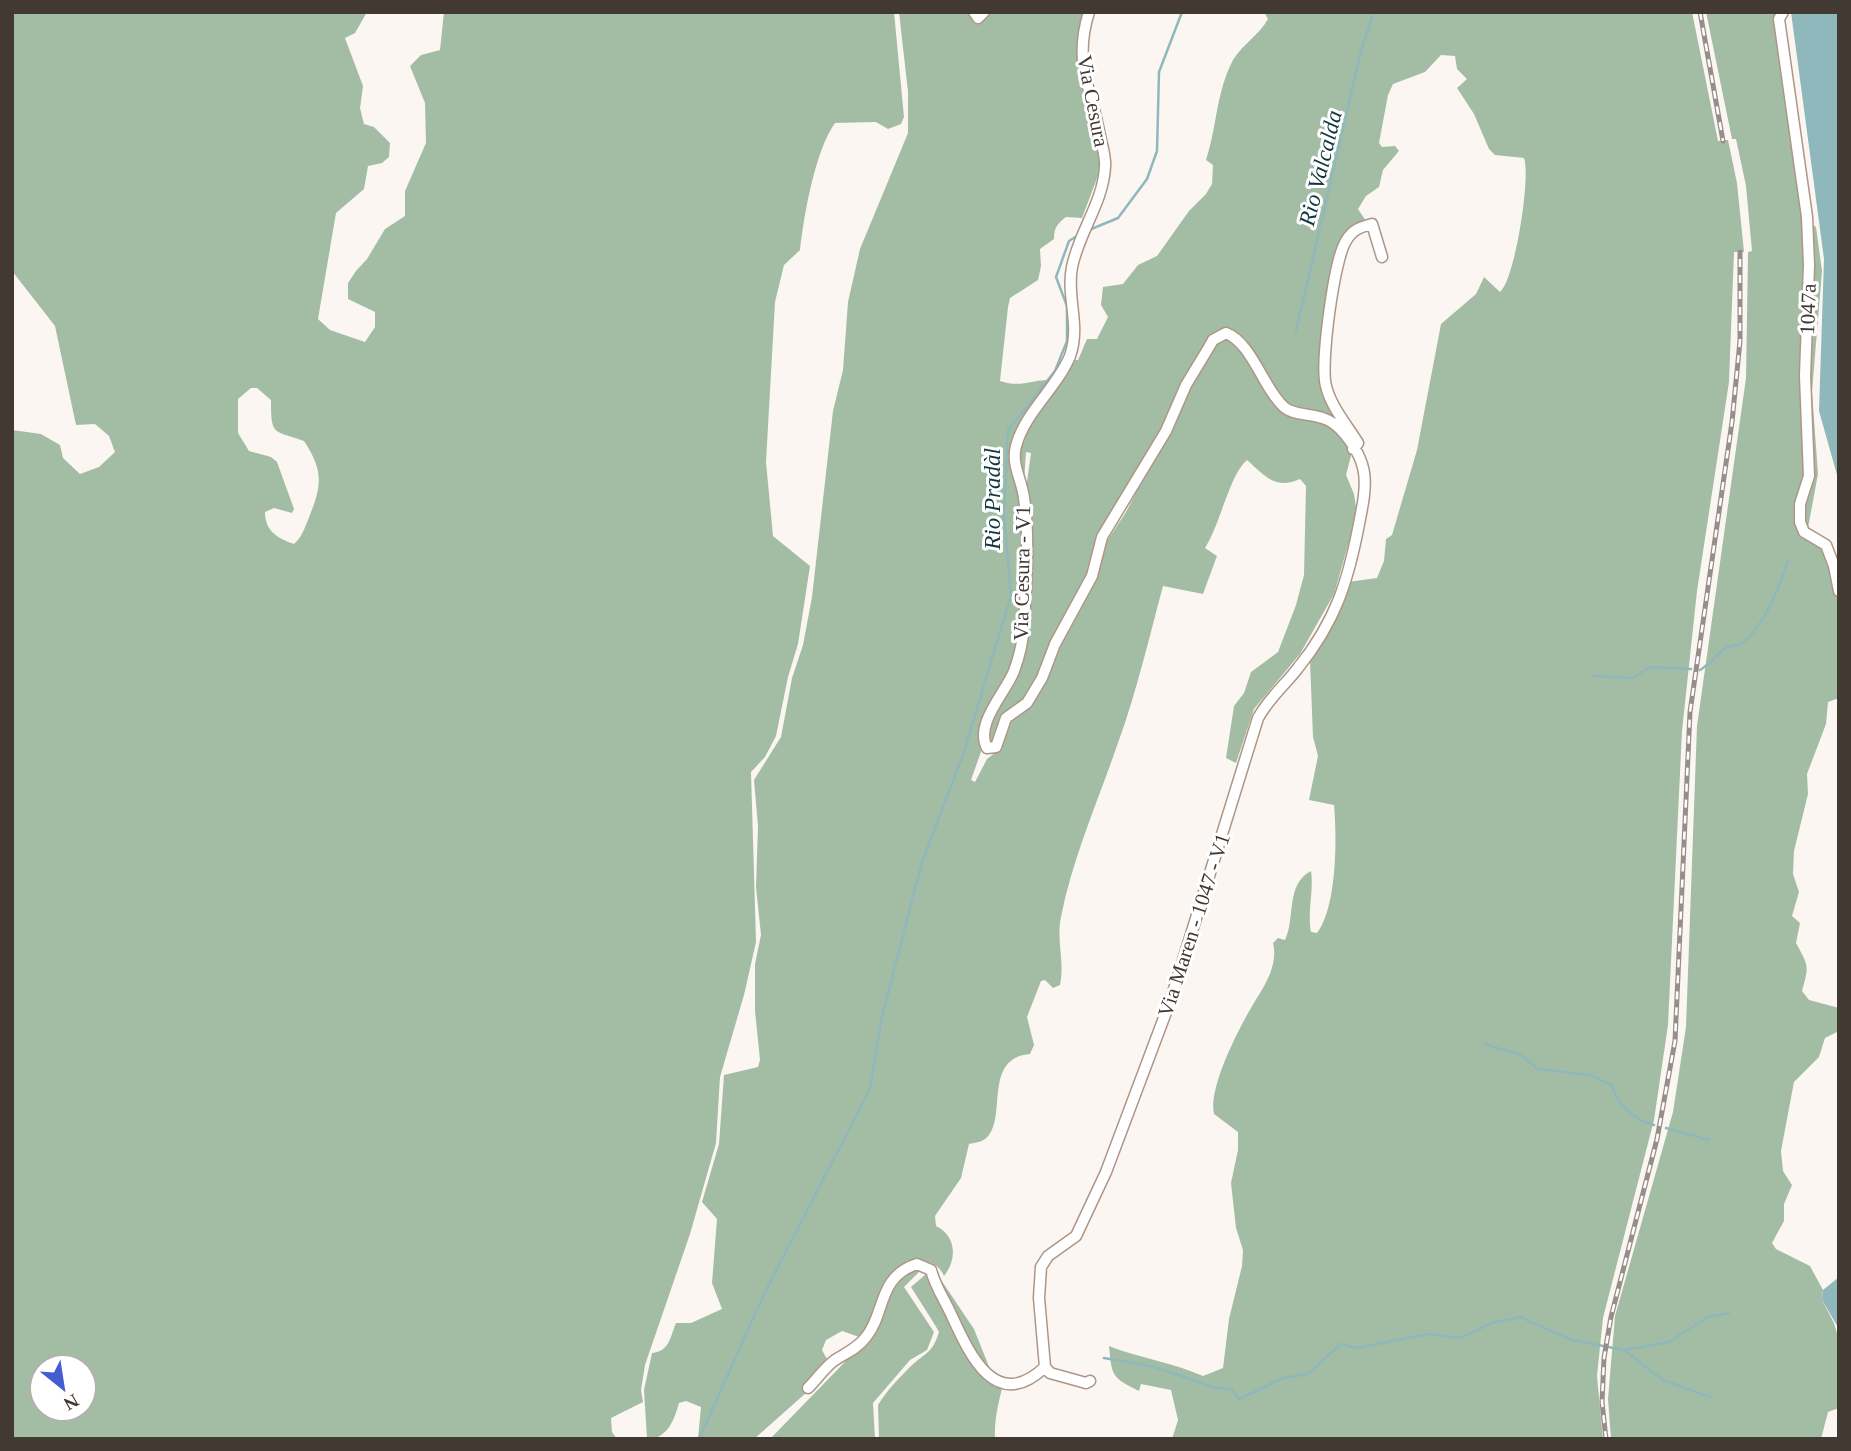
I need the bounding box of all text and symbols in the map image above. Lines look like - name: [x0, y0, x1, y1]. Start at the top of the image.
- street label: Via Cesura: [1072, 53, 1114, 149]
- water label: Rio Valcalda: [1294, 108, 1347, 229]
- street label: 1047a: [1795, 282, 1821, 335]
- water label: Rio Pradàl: [980, 448, 1005, 551]
- street label: Via Cesura - V1: [1009, 505, 1035, 641]
- street label: Via Maren - 1047 - V1: [1153, 830, 1235, 1020]
- north arrow: [28, 1353, 98, 1423]
- text: N: [60, 1390, 82, 1415]

